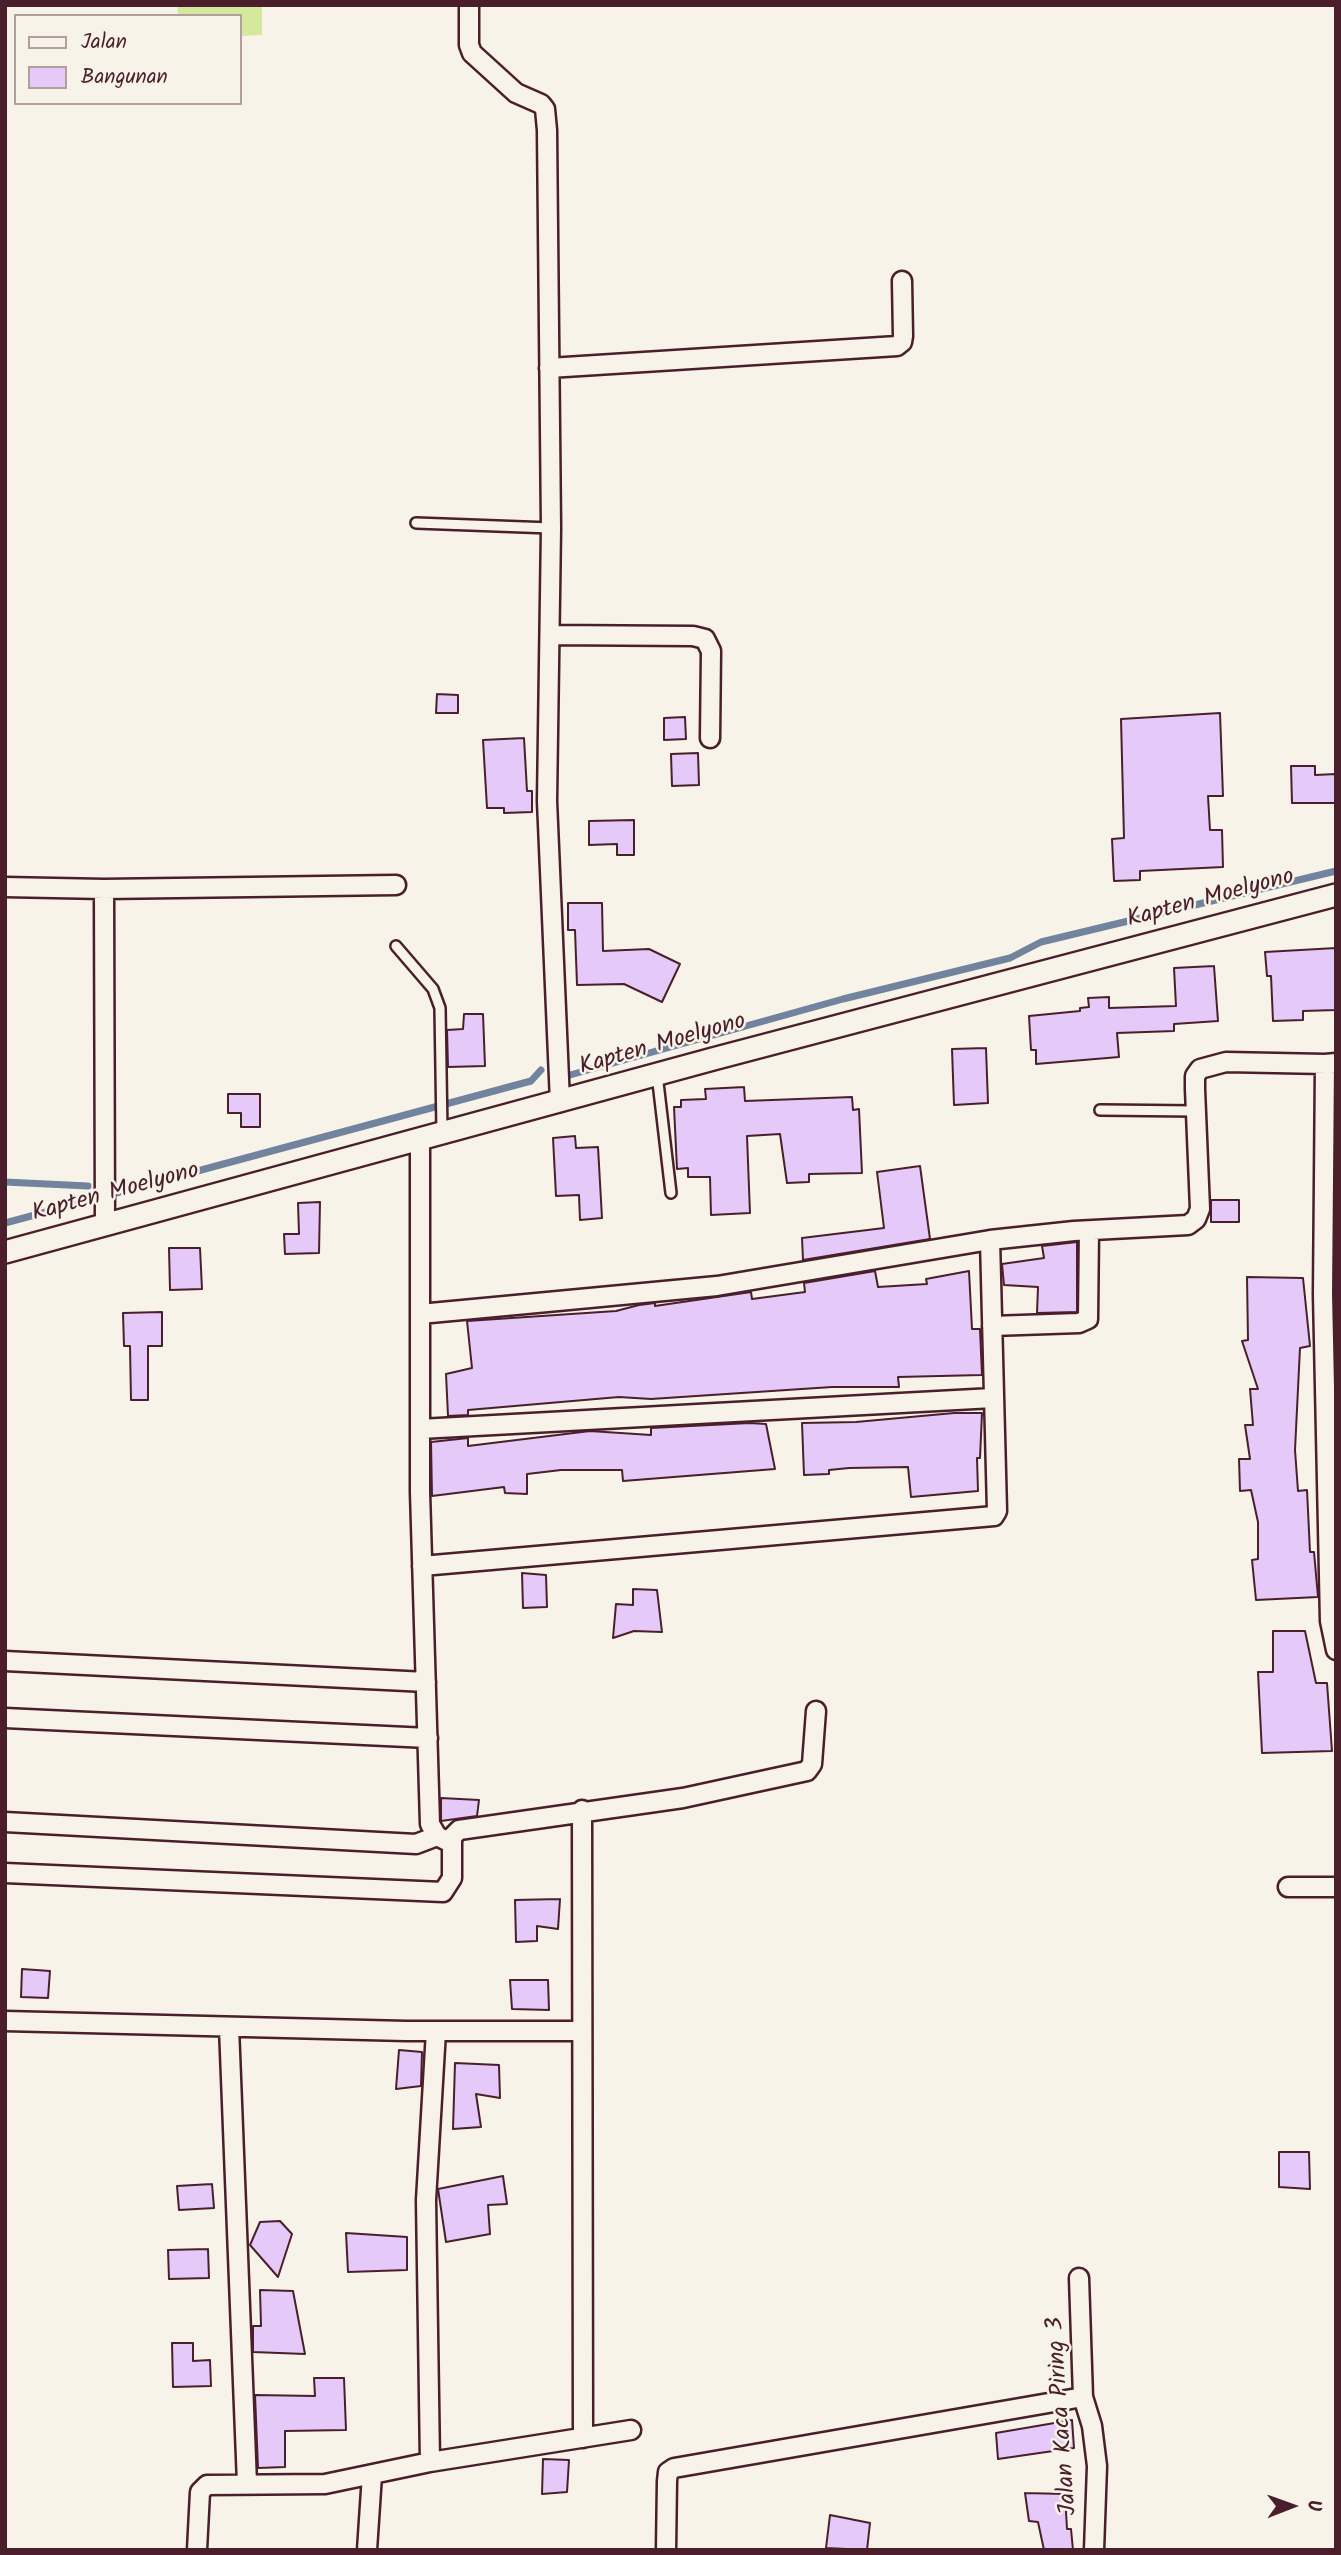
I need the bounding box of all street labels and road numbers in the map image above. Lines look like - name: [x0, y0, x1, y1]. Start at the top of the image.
- street label: Kapten Moelyono: [1124, 864, 1298, 936]
- street label: Kapten Moelyono: [577, 1008, 749, 1084]
- street label: Kapten Moelyono: [29, 1158, 203, 1230]
- street label: Jalan Kaca Piring 3: [1043, 2316, 1085, 2516]

